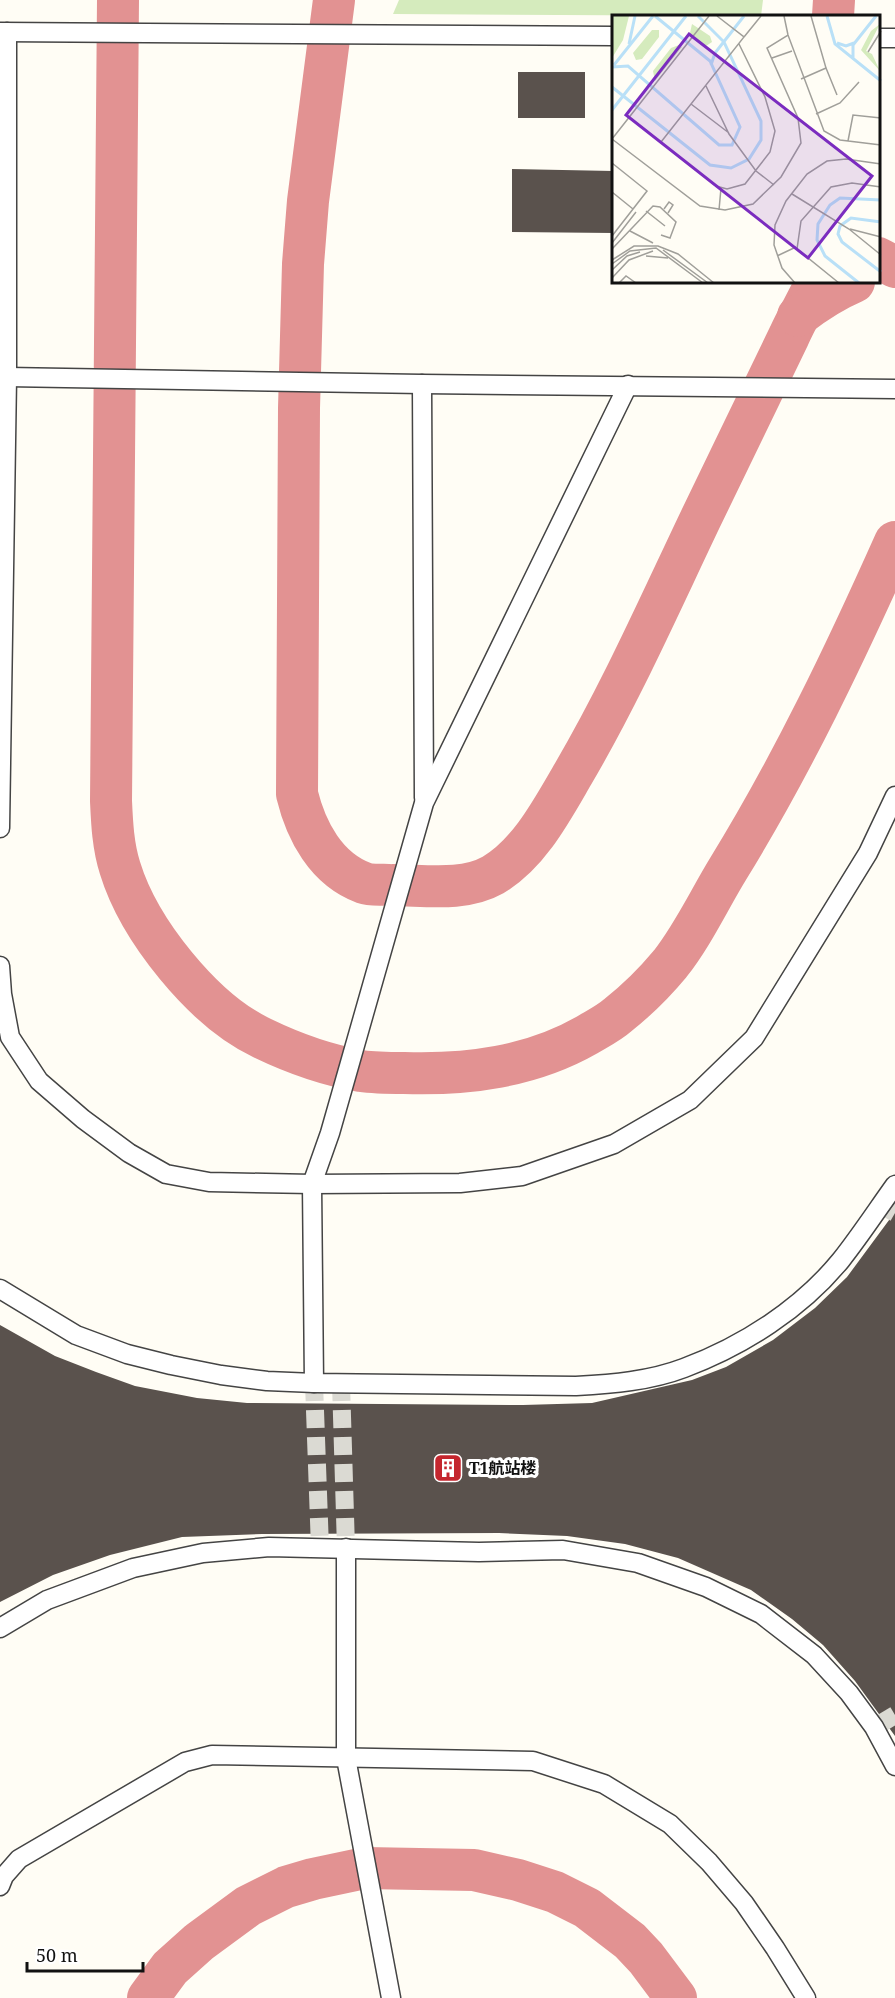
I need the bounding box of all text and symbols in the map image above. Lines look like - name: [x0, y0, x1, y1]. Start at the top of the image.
- inset map: [612, 15, 880, 284]
- building icon: T1航站楼: [432, 1452, 464, 1484]
- place label: T1航站楼: [469, 1457, 537, 1479]
- scale bar: [27, 1935, 142, 1973]
- text: 50 m: [36, 1943, 78, 1967]

